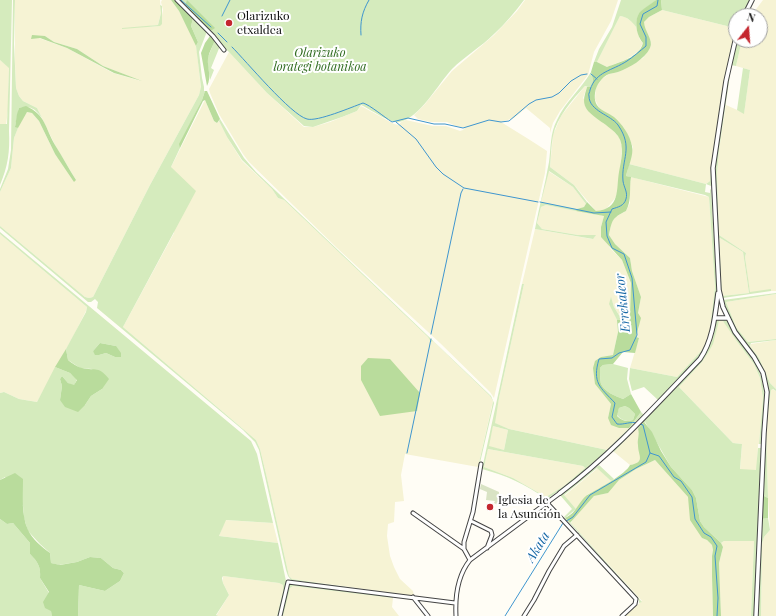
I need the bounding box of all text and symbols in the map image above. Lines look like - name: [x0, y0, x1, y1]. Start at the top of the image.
- north arrow: [728, 8, 768, 48]
- place label: Olarizuko etxaldea: [237, 9, 290, 37]
- text: N: [745, 9, 757, 25]
- marker: Olarizuko etxaldea: [224, 18, 234, 28]
- park label: Olarizuko lorategi botanikoa: [273, 46, 367, 74]
- water label: Errekaleor: [612, 273, 634, 333]
- place label: Iglesia de la Asunción: [498, 493, 561, 521]
- marker: Iglesia de la Asunción: [485, 502, 495, 512]
- water label: Akata: [523, 529, 553, 565]

